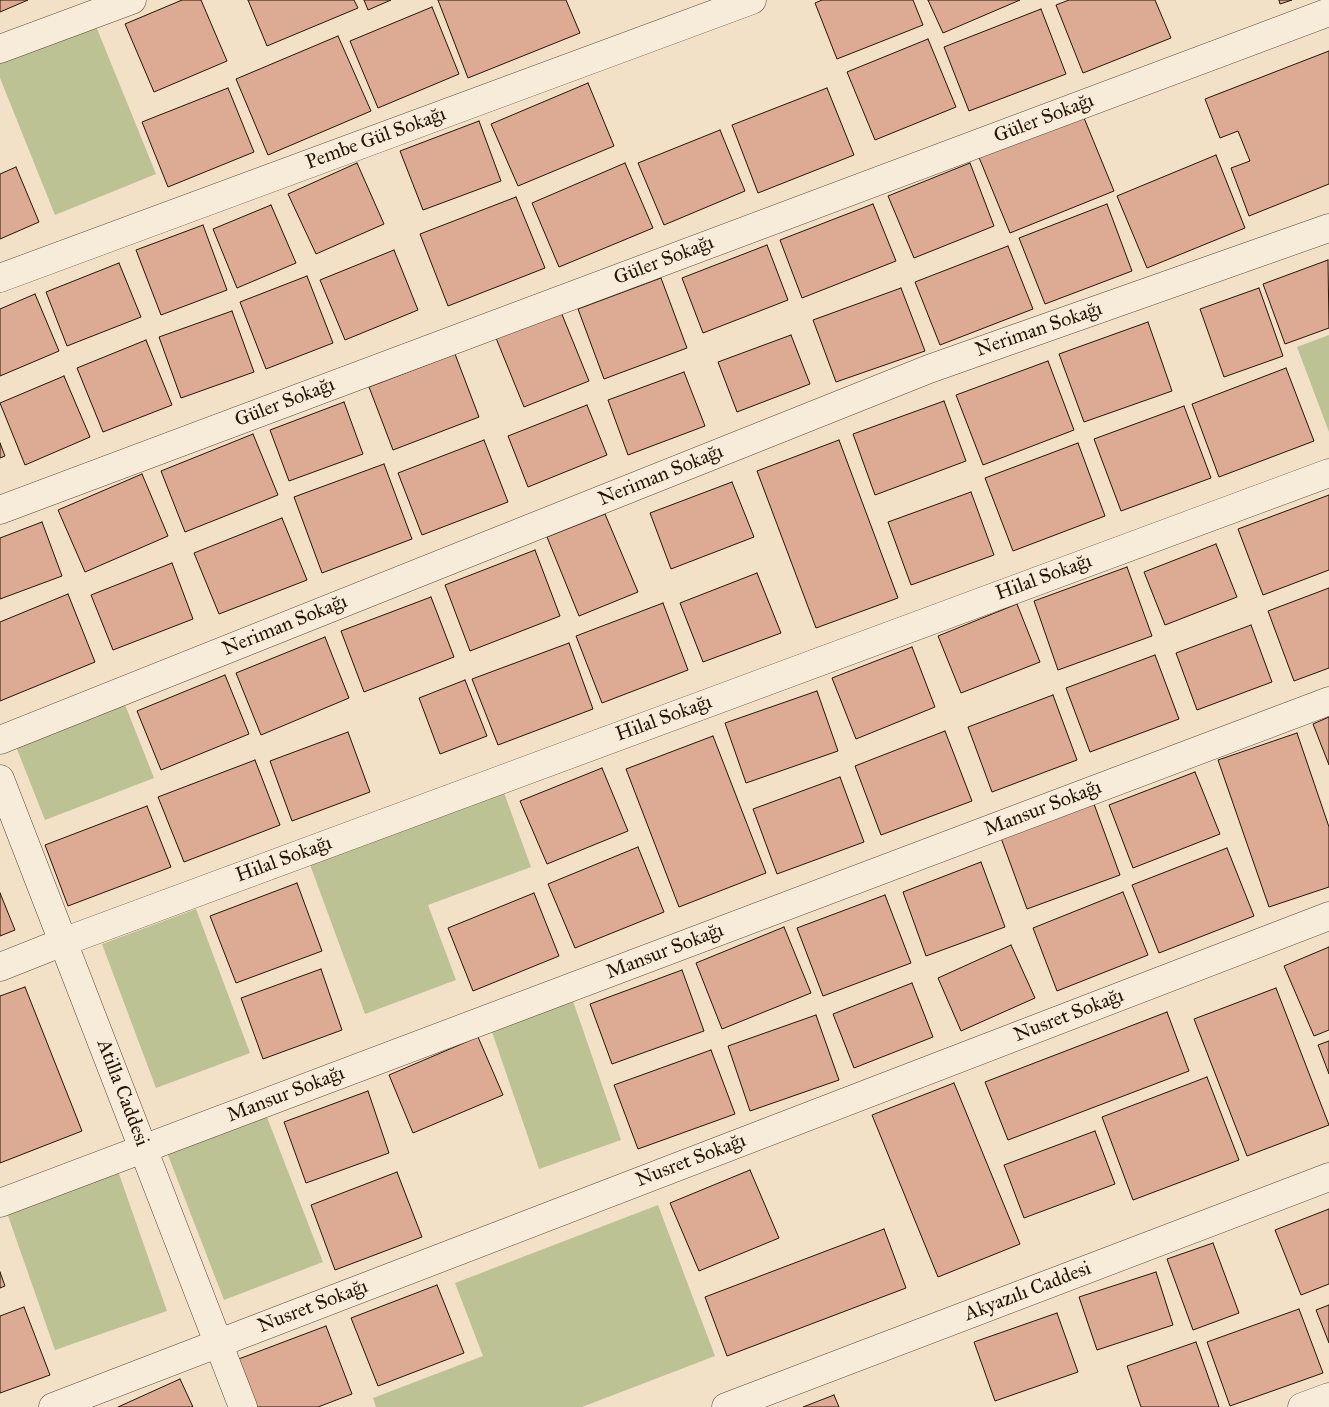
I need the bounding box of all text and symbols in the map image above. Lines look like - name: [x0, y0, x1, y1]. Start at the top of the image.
- street label: Güler Sokağı: [991, 89, 1097, 149]
- street label: Pembe Gül Sokağı: [303, 102, 449, 176]
- street label: Güler Sokağı: [611, 231, 717, 291]
- street label: Neriman Sokağı: [972, 297, 1106, 363]
- street label: Güler Sokağı: [232, 373, 338, 433]
- street label: Neriman Sokağı: [595, 440, 727, 512]
- street label: Hilal Sokağı: [993, 550, 1095, 606]
- street label: Neriman Sokağı: [219, 590, 351, 662]
- street label: Hilal Sokağı: [613, 691, 715, 747]
- street label: Mansur Sokağı: [981, 776, 1105, 842]
- street label: Hilal Sokağı: [233, 832, 335, 888]
- street label: Mansur Sokağı: [603, 919, 727, 985]
- street label: Nusret Sokağı: [1011, 984, 1127, 1048]
- street label: Atilla Caddesi: [91, 1036, 153, 1150]
- street label: Mansur Sokağı: [224, 1062, 348, 1128]
- street label: Nusret Sokağı: [633, 1129, 749, 1193]
- street label: Akyazılı Caddesi: [961, 1257, 1095, 1327]
- street label: Nusret Sokağı: [255, 1275, 371, 1339]

